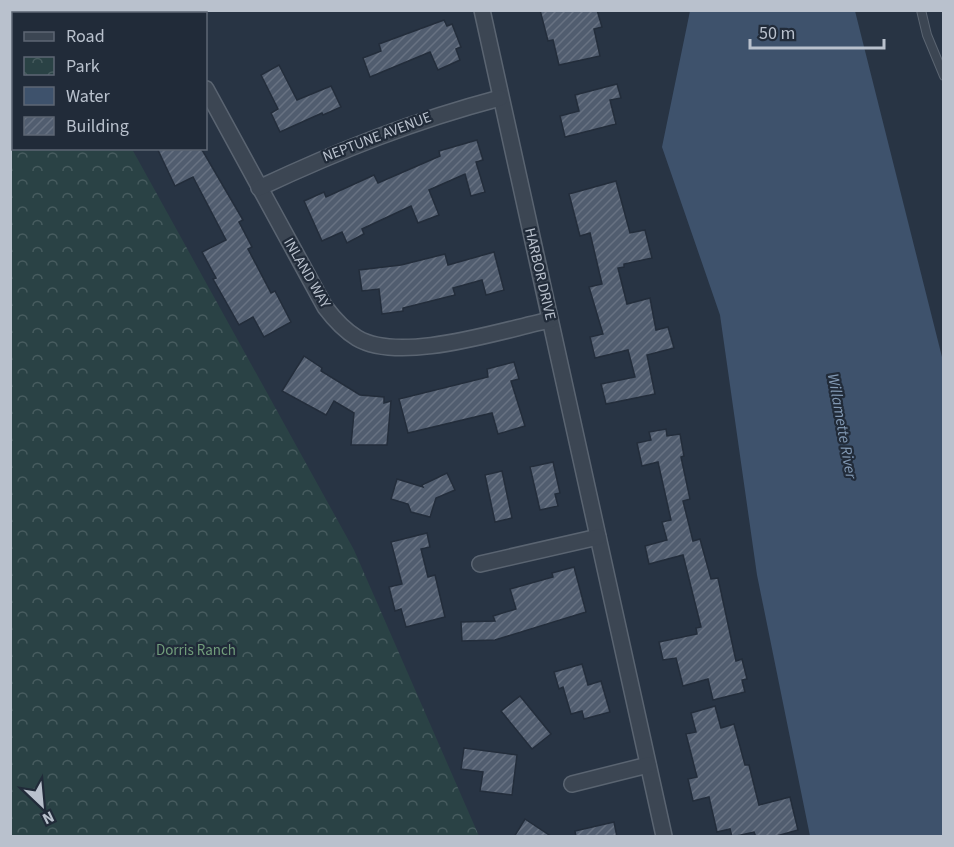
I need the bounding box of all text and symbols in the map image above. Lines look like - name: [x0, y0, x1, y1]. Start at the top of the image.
- legend: [12, 12, 207, 150]
- scale bar: [750, 12, 884, 50]
- text: 50 m: [759, 21, 795, 46]
- text: Road: [66, 24, 105, 49]
- text: Park: [66, 54, 100, 79]
- text: Water: [66, 84, 110, 109]
- street label: NEPTUNE AVENUE: [320, 107, 434, 167]
- text: Building: [66, 114, 129, 139]
- street label: HARBOR DRIVE: [519, 226, 561, 322]
- street label: INLAND WAY: [278, 234, 336, 313]
- water label: Willamette River: [822, 372, 862, 482]
- park label: Dorris Ranch: [156, 640, 236, 661]
- north arrow: [12, 775, 72, 835]
- text: N: [39, 805, 58, 830]

